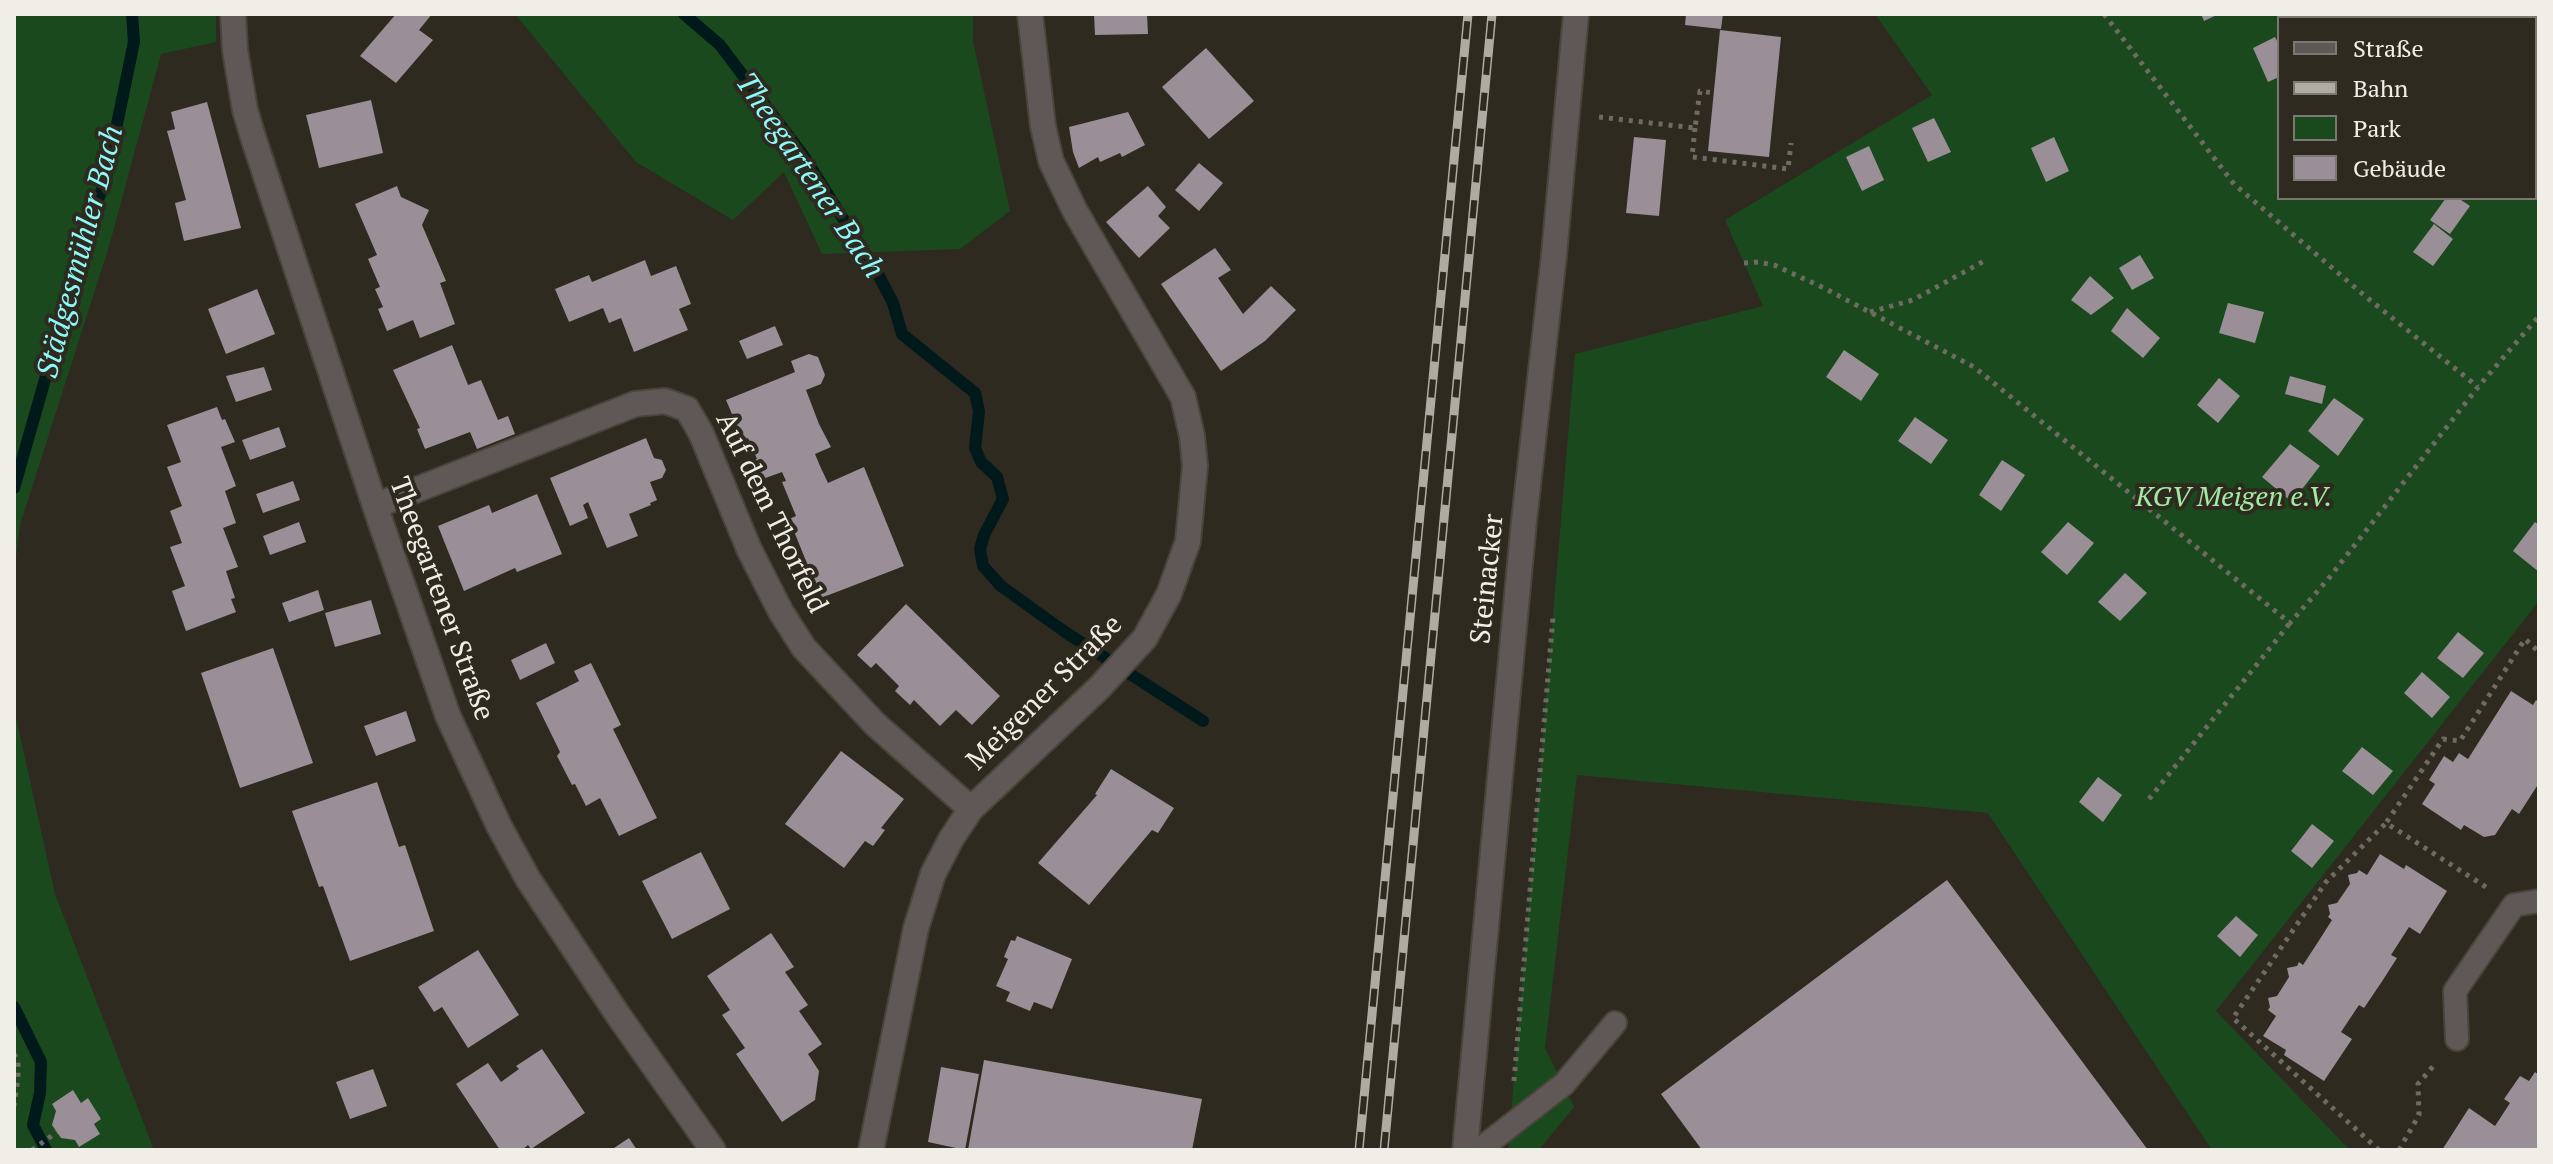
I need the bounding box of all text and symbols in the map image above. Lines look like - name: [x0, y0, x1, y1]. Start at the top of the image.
- legend: [2277, 16, 2537, 200]
- text: Straße: [2353, 32, 2424, 64]
- water label: Theegartener Bach: [727, 66, 891, 286]
- text: Bahn: [2353, 72, 2408, 104]
- text: Park: [2353, 112, 2401, 144]
- water label: Städgesmühler Bach: [30, 122, 132, 382]
- text: Gebäude: [2353, 152, 2446, 184]
- street label: Auf dem Thorfeld: [708, 407, 834, 619]
- street label: Theegartener Straße: [381, 473, 501, 725]
- park label: KGV Meigen e.V.: [2136, 481, 2332, 515]
- street label: Steinacker: [1464, 512, 1512, 646]
- street label: Meigener Straße: [960, 608, 1130, 778]

